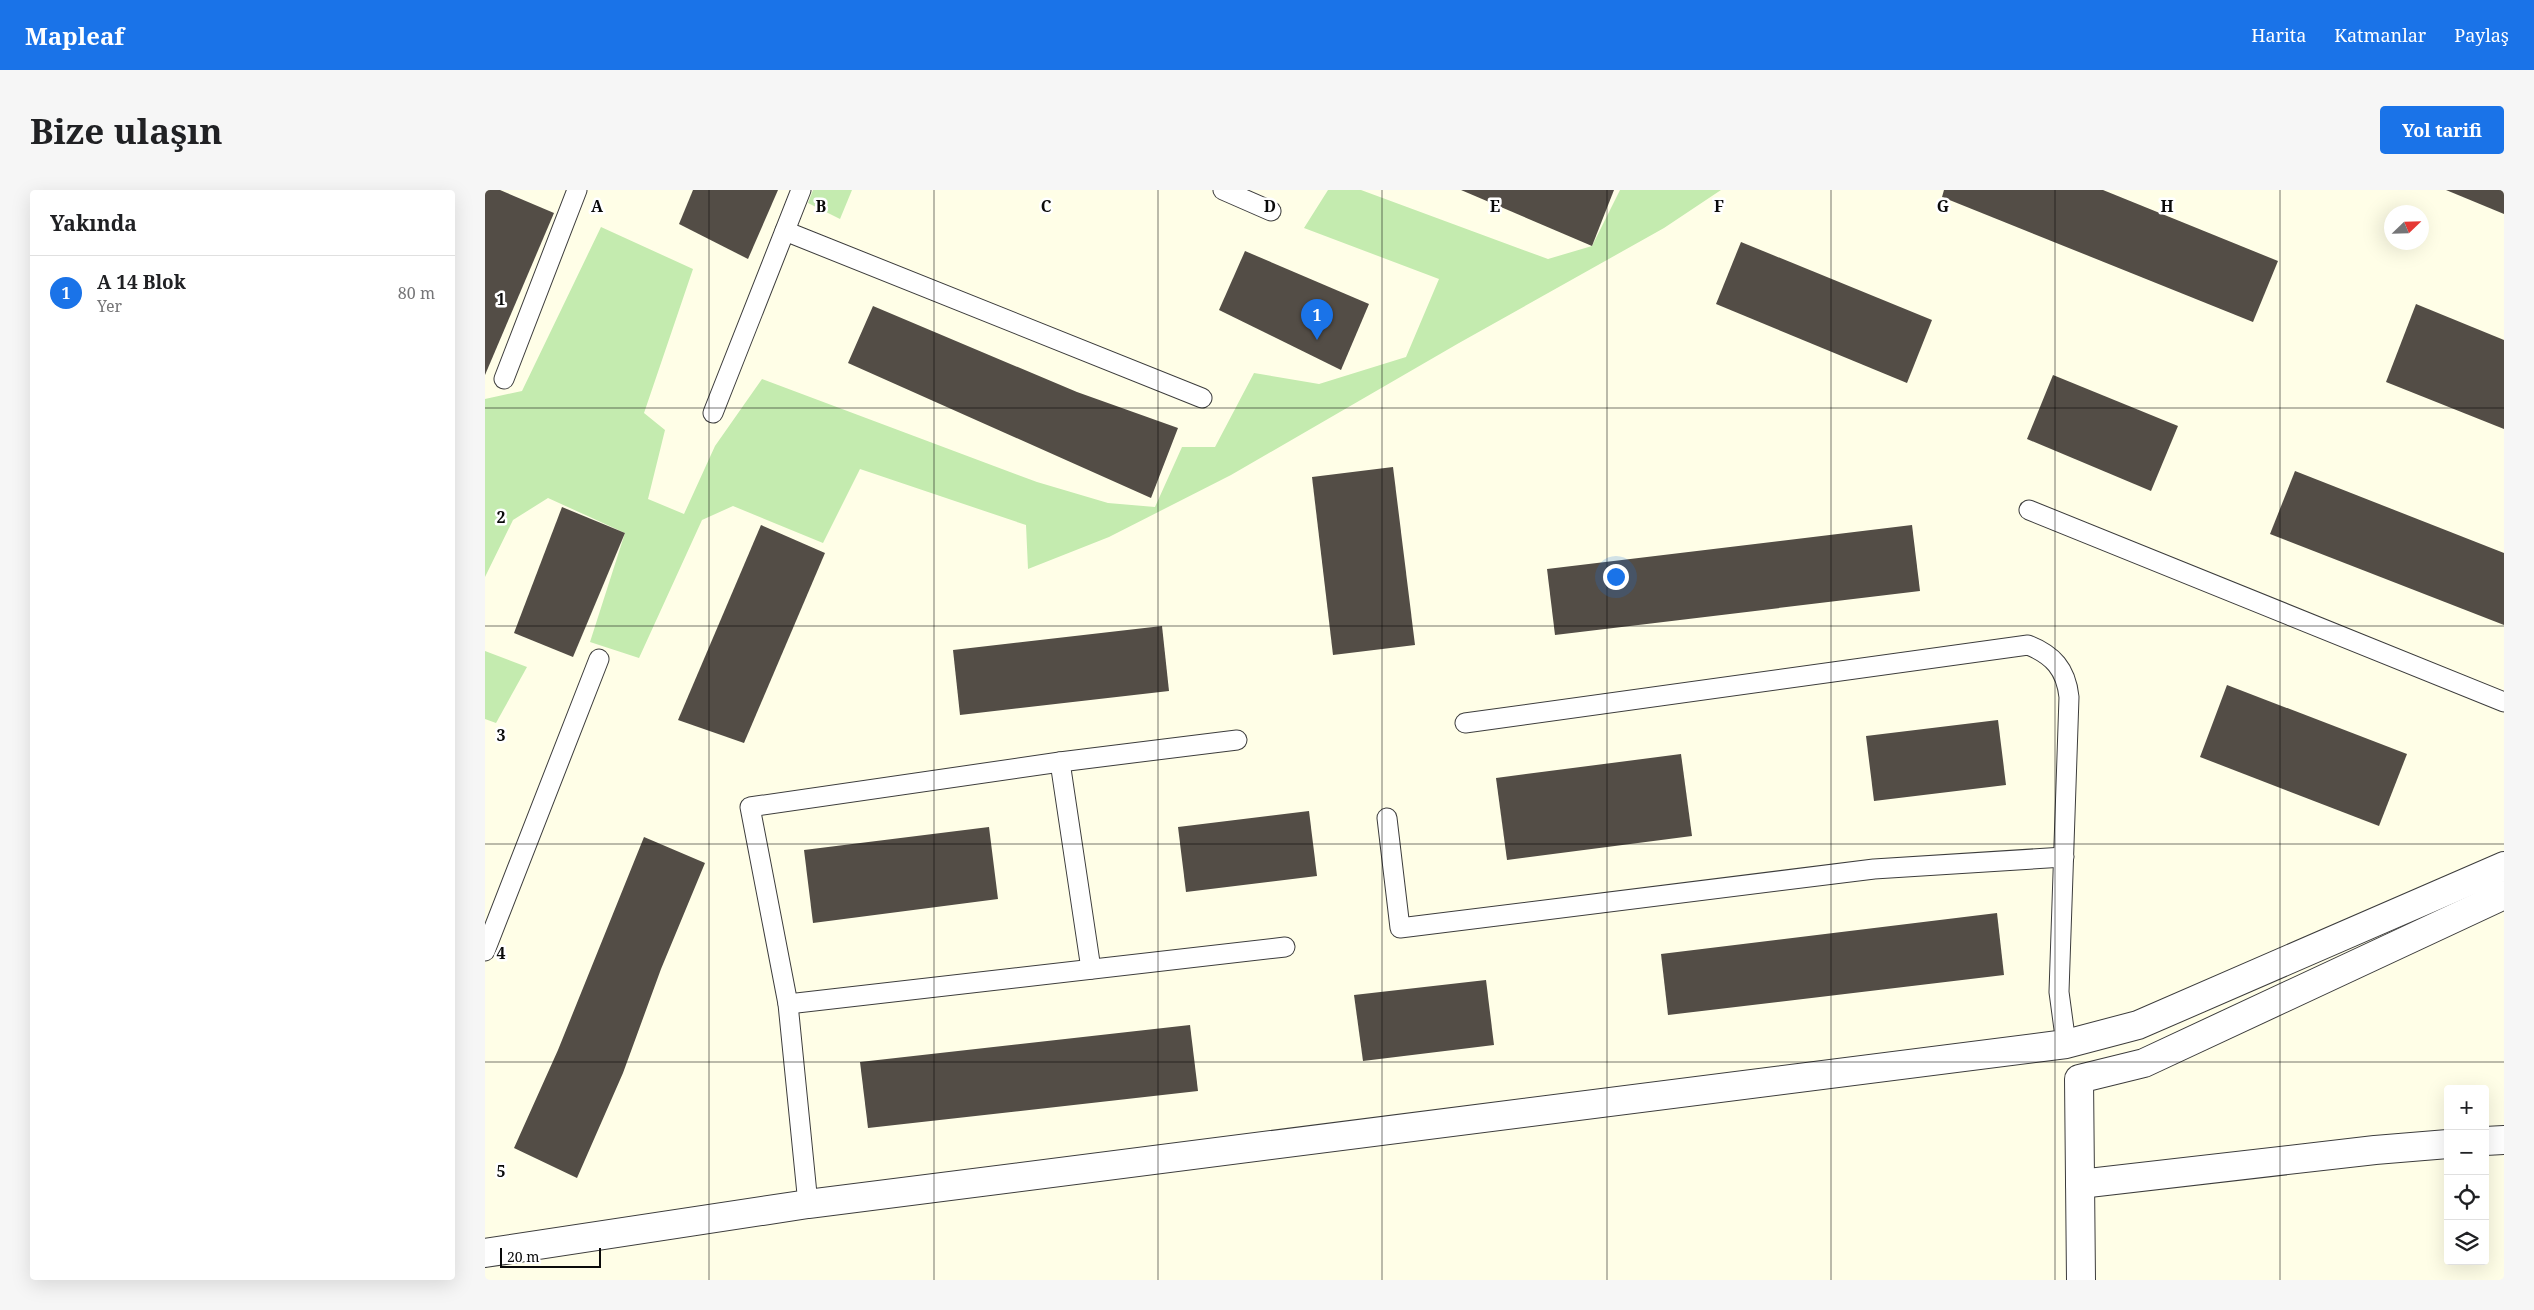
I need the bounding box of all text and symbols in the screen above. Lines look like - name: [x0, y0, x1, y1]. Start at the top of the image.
- text: Mapleaf: [25, 19, 124, 52]
- text: Harita: [2251, 23, 2306, 47]
- text: Katmanlar: [2334, 23, 2426, 47]
- text: Paylaş: [2454, 23, 2509, 47]
- button: Yol tarifi: [2380, 106, 2504, 154]
- text: Bize ulaşın: [30, 107, 223, 154]
- text: A: [591, 195, 604, 217]
- text: B: [816, 195, 827, 217]
- text: C: [1041, 195, 1052, 217]
- text: D: [1264, 195, 1276, 217]
- text: E: [1490, 195, 1500, 217]
- text: F: [1714, 195, 1724, 217]
- text: G: [1937, 195, 1949, 217]
- text: H: [2160, 195, 2174, 217]
- north arrow: [2384, 205, 2429, 250]
- text: Yakında: [50, 209, 137, 237]
- text: A 14 Blok: [97, 269, 186, 295]
- text: 1: [61, 282, 71, 304]
- text: 80 m: [398, 282, 435, 304]
- text: 1: [496, 288, 506, 310]
- text: Yer: [97, 295, 122, 317]
- pin: 1: [1301, 299, 1333, 340]
- text: 2: [496, 506, 506, 528]
- your location: [1603, 564, 1629, 590]
- text: 3: [496, 724, 506, 746]
- text: 4: [496, 942, 506, 964]
- map controls: [2444, 1085, 2489, 1265]
- button: +: [2444, 1085, 2489, 1130]
- button: −: [2444, 1130, 2489, 1175]
- text: 5: [496, 1160, 506, 1182]
- button: locate: [2444, 1175, 2489, 1220]
- button: layers: [2444, 1220, 2489, 1265]
- scale bar: [500, 1245, 601, 1268]
- text: 20 m: [507, 1247, 540, 1266]

